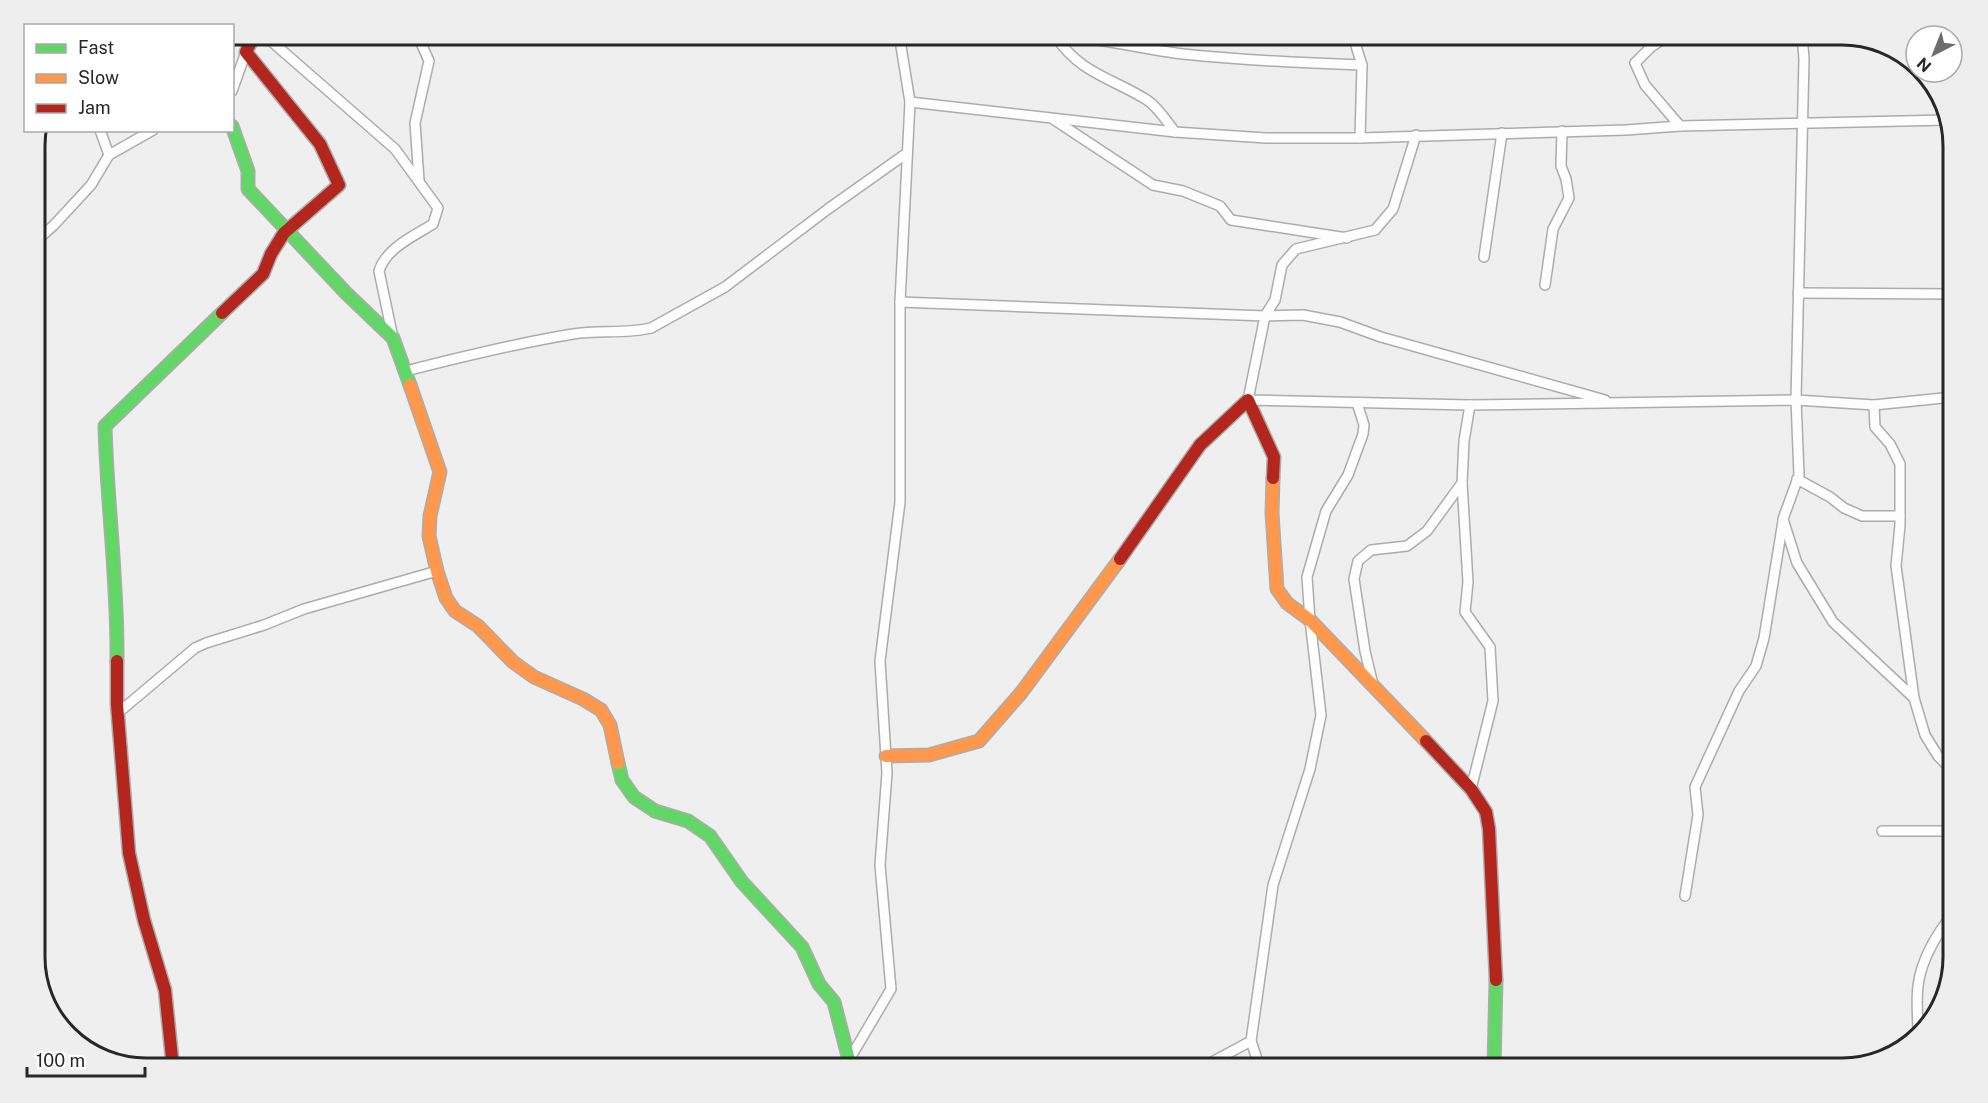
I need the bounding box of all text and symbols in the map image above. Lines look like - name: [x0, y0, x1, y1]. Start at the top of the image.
- legend: [24, 24, 234, 132]
- north arrow: [1904, 24, 1964, 84]
- text: Fast: [78, 37, 114, 58]
- text: N: [1913, 54, 1935, 76]
- text: Slow: [78, 67, 119, 88]
- text: Jam: [78, 97, 111, 118]
- scale bar: [27, 1040, 146, 1078]
- text: 100 m: [36, 1050, 85, 1071]

